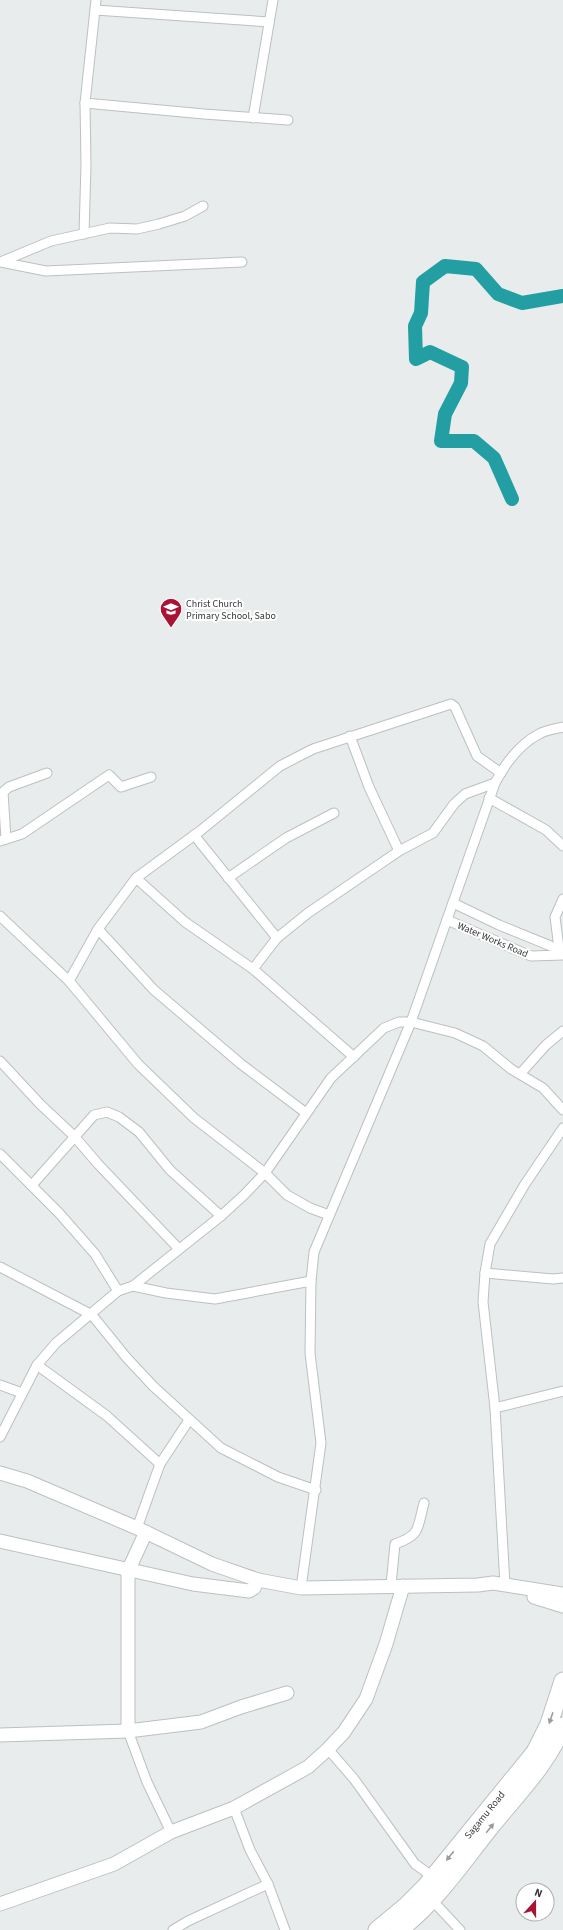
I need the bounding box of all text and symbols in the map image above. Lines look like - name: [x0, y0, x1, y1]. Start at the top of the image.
- school or university icon: Christ Church Primary School, Sabo: [158, 596, 184, 629]
- place label: Christ Church Primary School, Sabo: [186, 597, 276, 623]
- street label: Water Works Road: [455, 919, 530, 961]
- one-way arrow: [548, 1712, 554, 1724]
- street label: Sagamu Road: [461, 1788, 508, 1842]
- one-way arrow: [485, 1823, 494, 1833]
- one-way arrow: [446, 1851, 454, 1862]
- north arrow: [515, 1882, 555, 1922]
- text: N: [532, 1885, 545, 1901]

